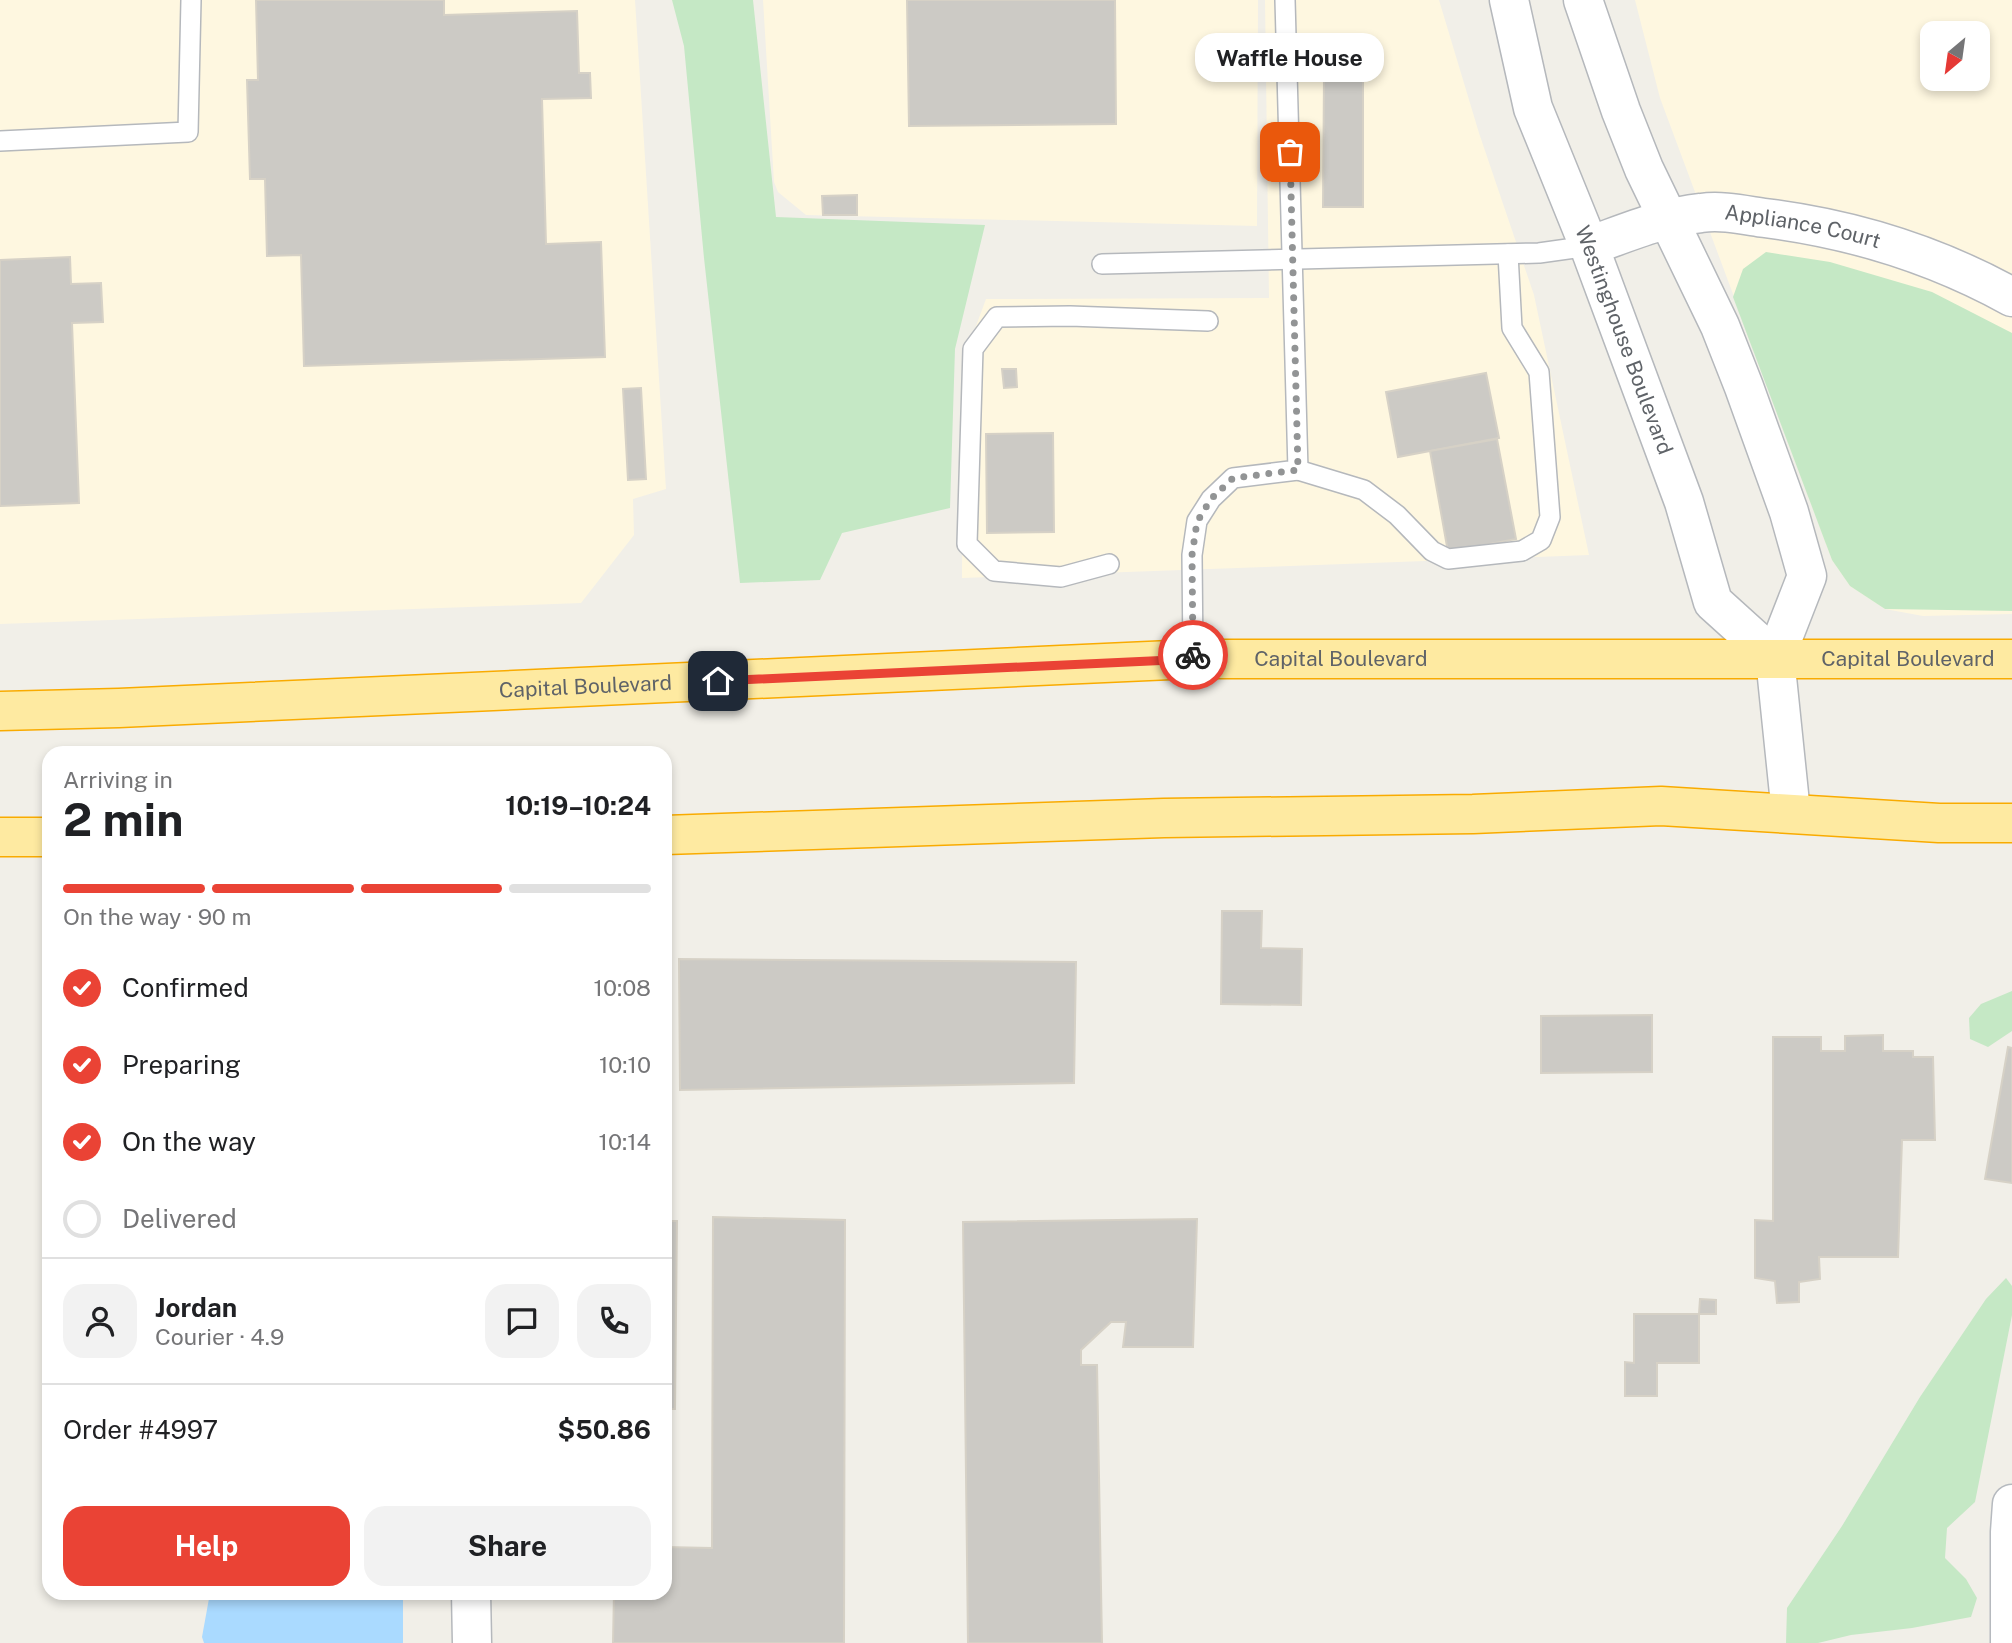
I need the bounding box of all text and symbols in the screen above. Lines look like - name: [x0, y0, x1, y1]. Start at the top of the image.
- north arrow: [1920, 21, 1990, 91]
- map controls: [1920, 21, 1990, 91]
- callout: Waffle House: [1196, 33, 1384, 82]
- text: Waffle House: [1216, 44, 1363, 71]
- pin: [1260, 122, 1320, 182]
- icon: bag: [1271, 133, 1309, 171]
- street label: Appliance Court: [1724, 199, 1884, 253]
- street label: Westinghouse Boulevard: [1570, 222, 1678, 458]
- courier: [1158, 620, 1228, 690]
- icon: bike: [1174, 636, 1212, 674]
- street label: Capital Boulevard: [1254, 646, 1428, 671]
- street label: Capital Boulevard: [1821, 646, 1995, 671]
- pin: [688, 651, 748, 711]
- icon: home: [699, 662, 737, 700]
- street label: Capital Boulevard: [498, 670, 673, 703]
- text: Arriving in: [63, 766, 173, 793]
- text: 10:19–10:24: [505, 790, 651, 821]
- text: 2 min: [63, 792, 183, 846]
- text: On the way · 90 m: [63, 903, 251, 930]
- icon: check: [63, 969, 101, 1007]
- text: Confirmed: [122, 972, 249, 1003]
- text: 10:08: [594, 974, 651, 1001]
- icon: check: [63, 1046, 101, 1084]
- text: Preparing: [122, 1049, 241, 1080]
- text: 10:10: [599, 1051, 651, 1078]
- icon: check: [63, 1123, 101, 1161]
- text: On the way: [122, 1126, 256, 1157]
- text: 10:14: [599, 1128, 651, 1155]
- text: Delivered: [122, 1203, 237, 1234]
- button: person: [63, 1284, 137, 1358]
- button: chat: [485, 1284, 559, 1358]
- button: phone: [577, 1284, 651, 1358]
- text: Jordan: [155, 1292, 237, 1323]
- text: Courier · 4.9: [155, 1323, 284, 1350]
- text: Order #4997: [63, 1414, 218, 1445]
- text: $50.86: [557, 1414, 651, 1445]
- button: Help: [63, 1506, 350, 1586]
- button: Share: [364, 1506, 651, 1586]

